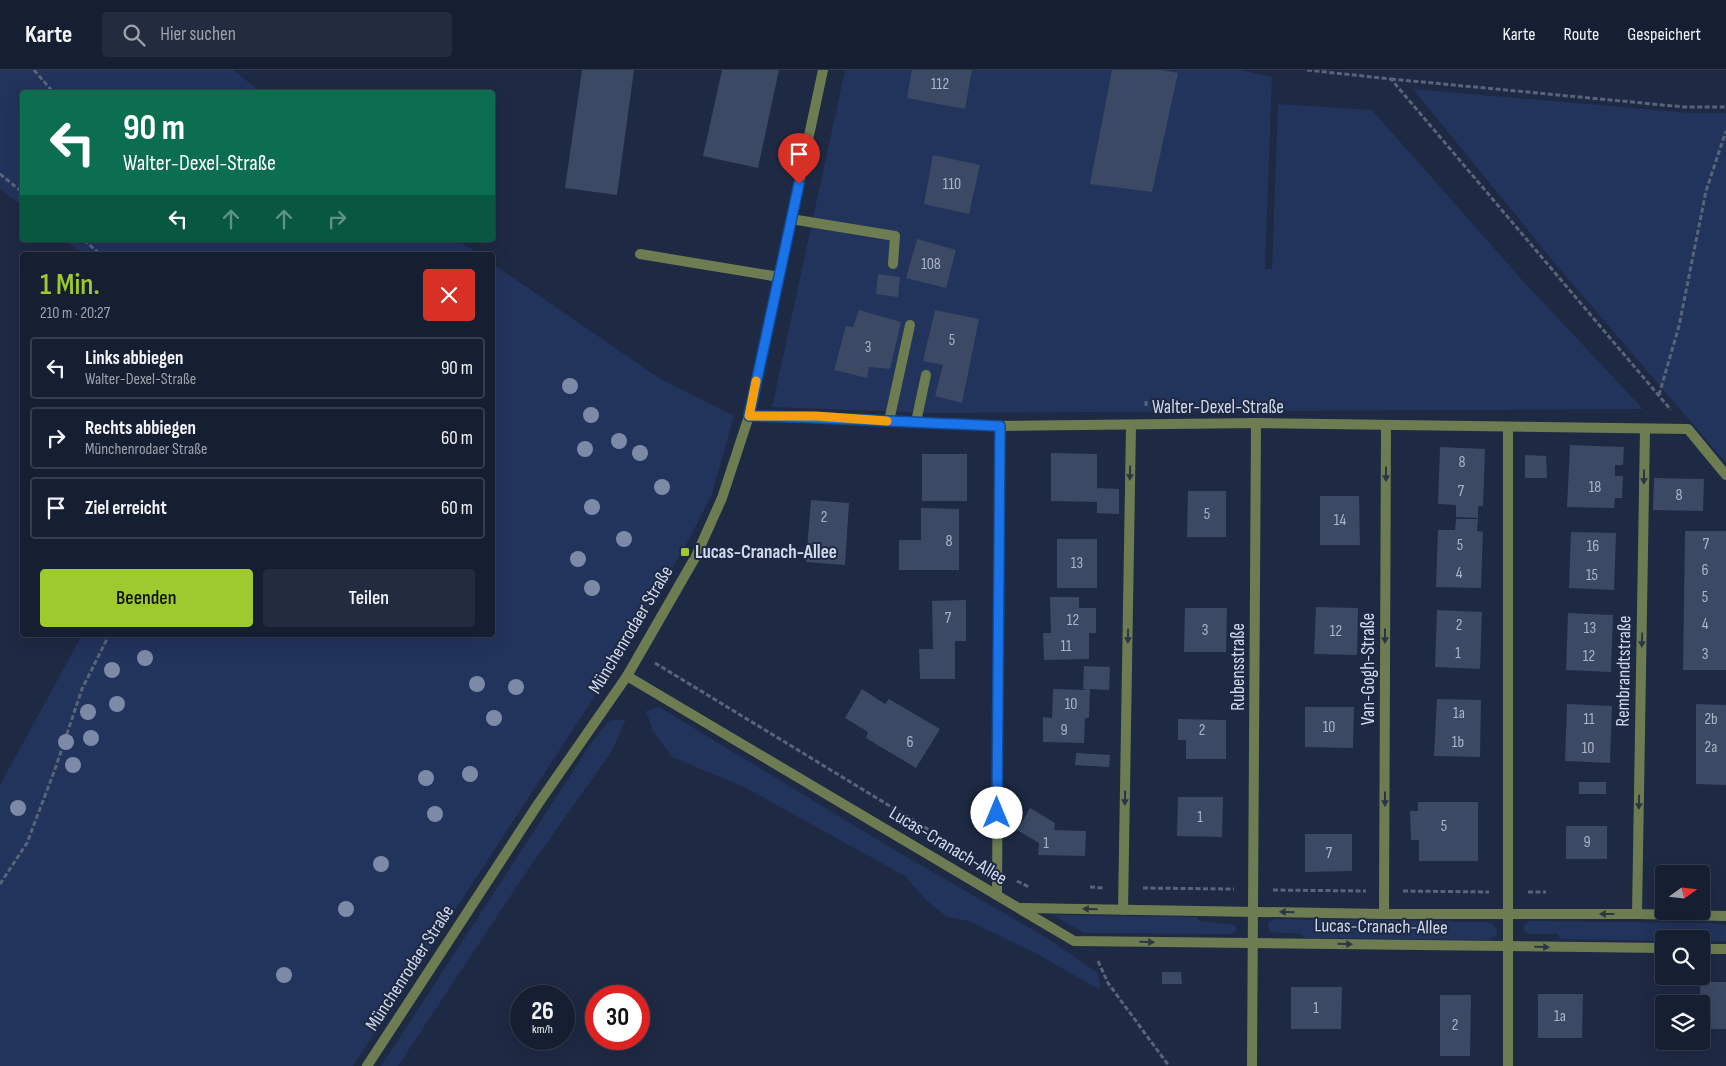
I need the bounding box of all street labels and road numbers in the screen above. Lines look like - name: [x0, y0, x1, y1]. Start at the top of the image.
- street label: Walter-Dexel-Straße: [1152, 396, 1284, 419]
- street label: Münchenrodaer Straße: [584, 562, 678, 698]
- street label: Van-Gogh-Straße: [1357, 613, 1380, 725]
- street label: Rembrandtstraße: [1612, 615, 1636, 727]
- street label: Rubensstraße: [1227, 623, 1250, 711]
- street label: Lucas-Cranach-Allee: [885, 802, 1011, 890]
- street label: Münchenrodaer Straße: [361, 901, 459, 1035]
- street label: Lucas-Cranach-Allee: [1314, 914, 1448, 940]

